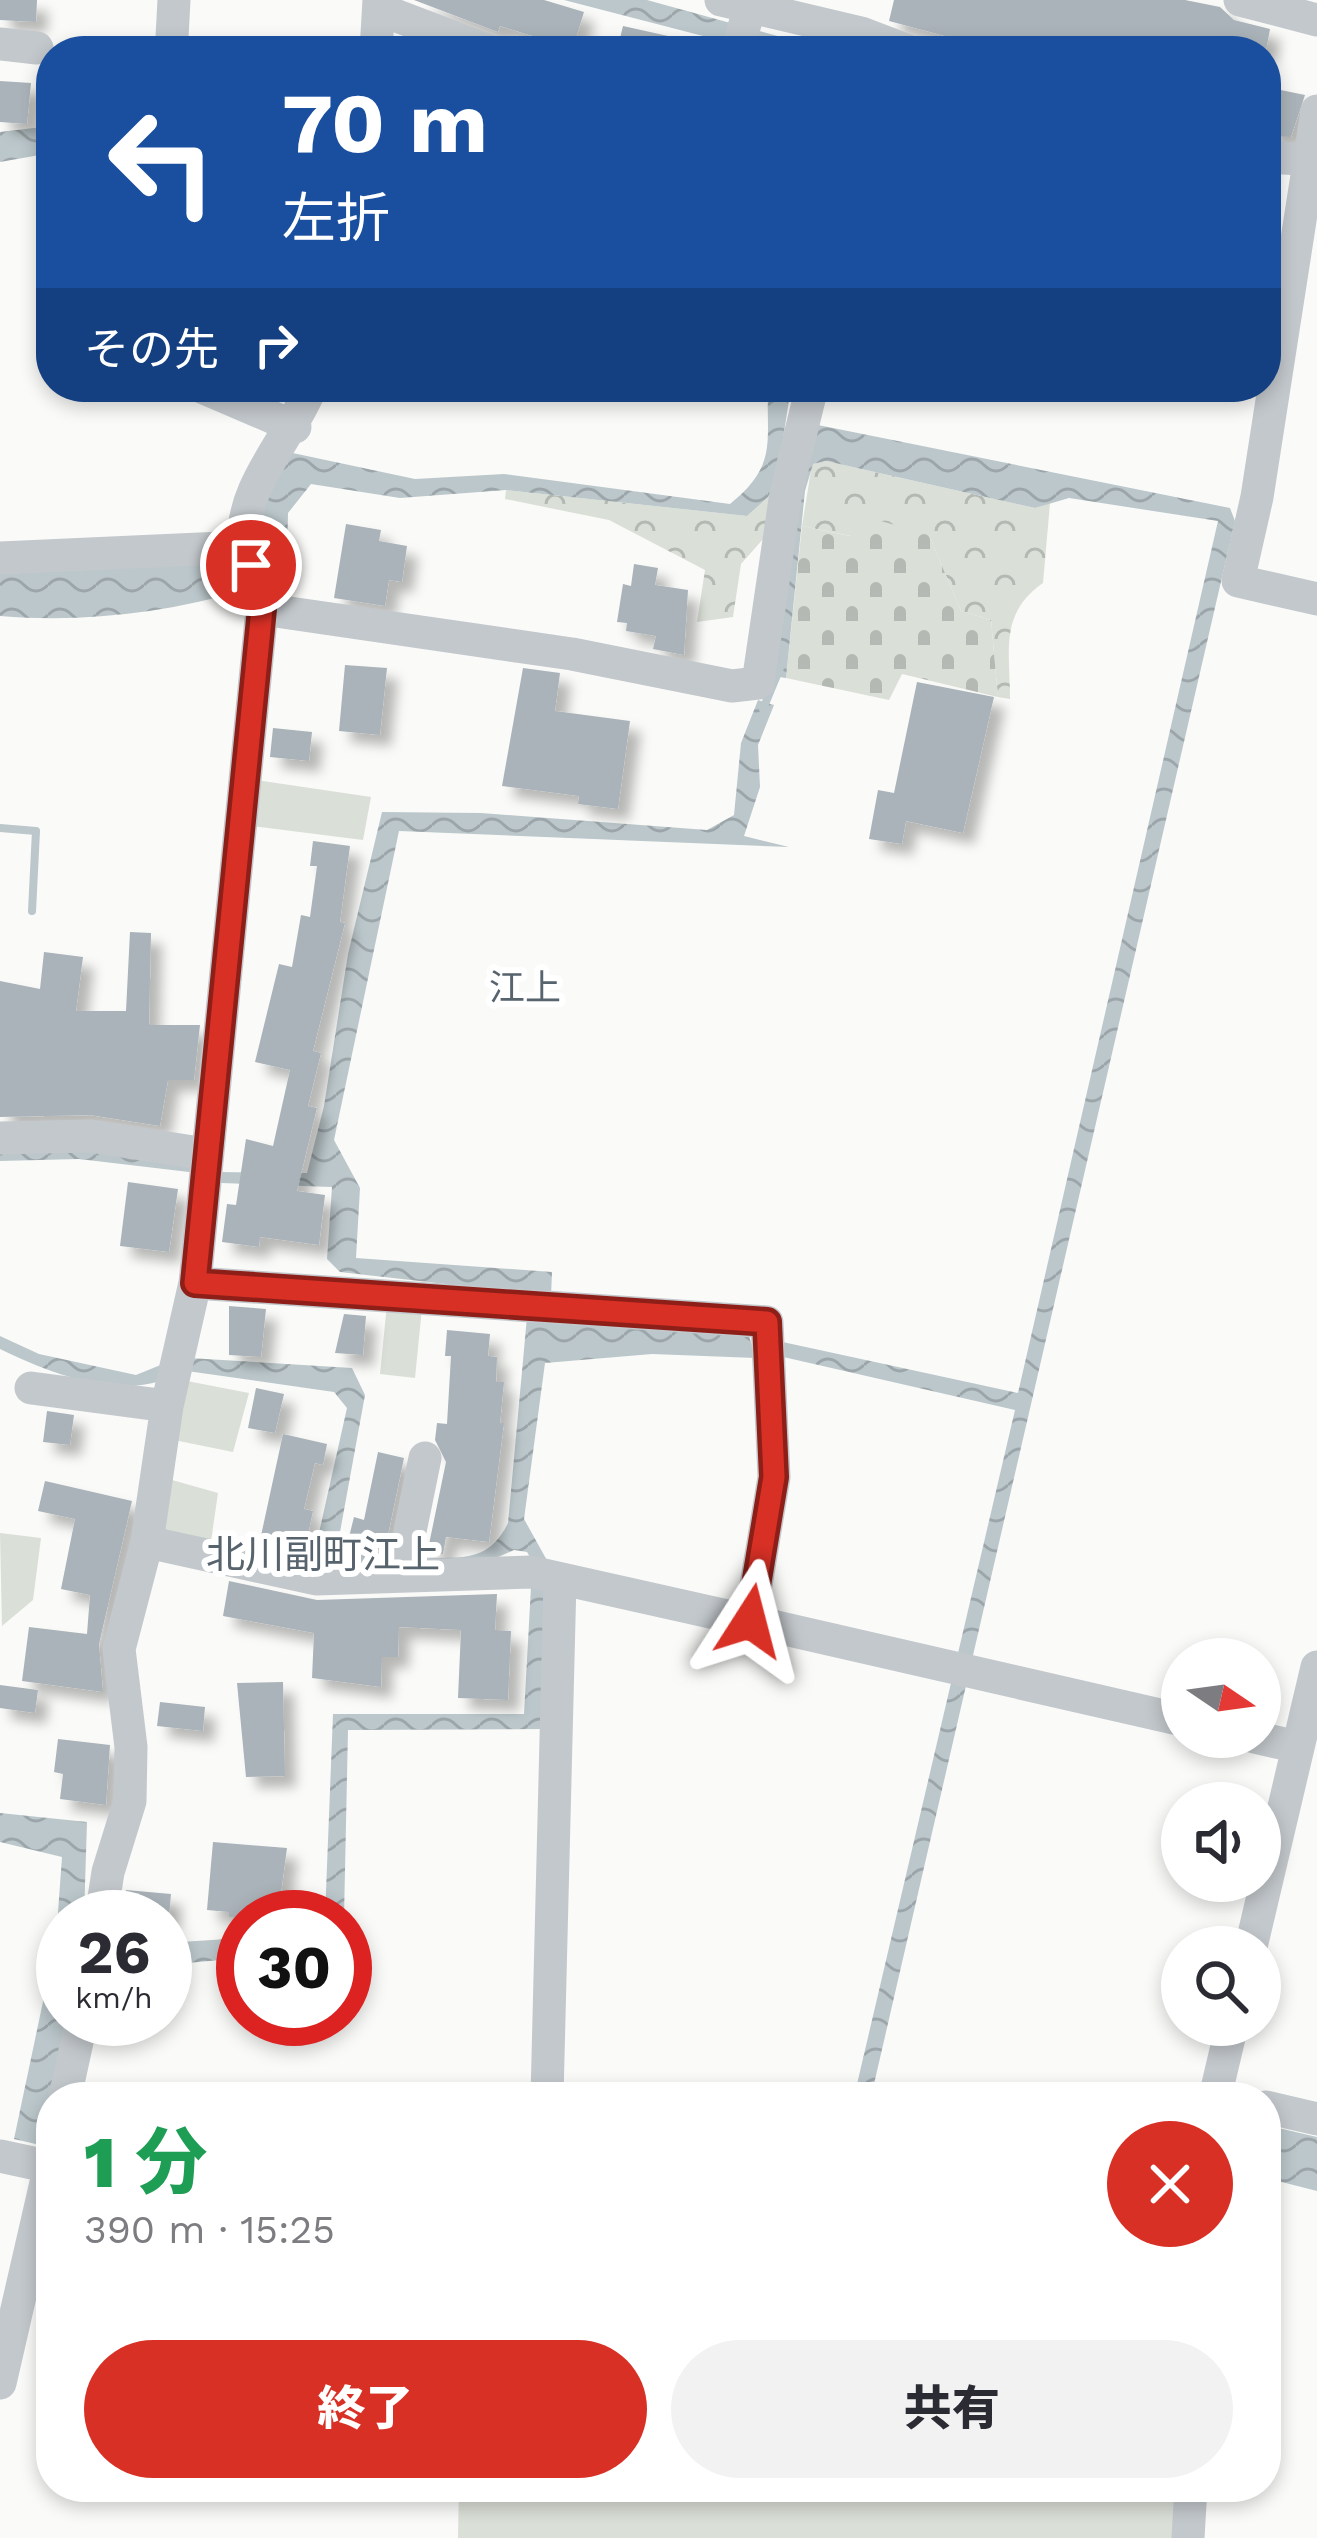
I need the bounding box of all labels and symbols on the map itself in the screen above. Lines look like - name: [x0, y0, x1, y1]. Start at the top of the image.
- pin: [200, 514, 302, 616]
- district label: 江上: [489, 967, 561, 1009]
- district label: 北川副町江上: [206, 1532, 440, 1577]
- position arrow: [687, 1558, 813, 1684]
- north arrow: [1161, 1638, 1281, 1758]
- speed limit sign: 30: [216, 1890, 372, 2046]

